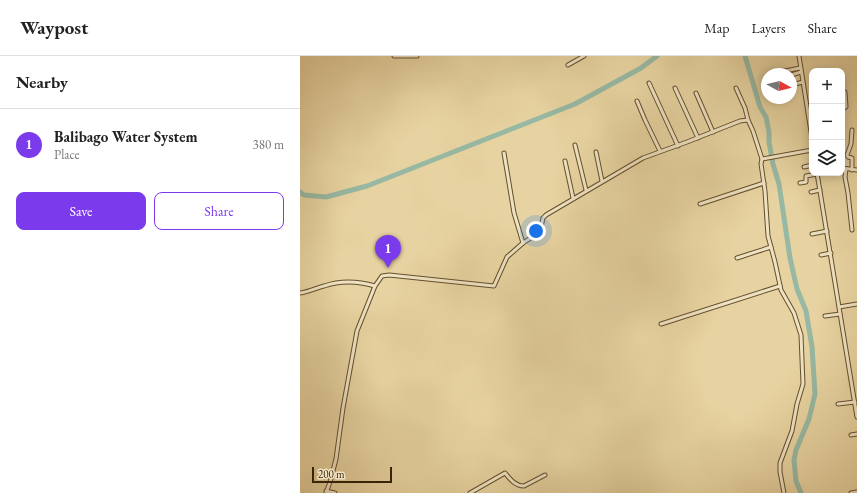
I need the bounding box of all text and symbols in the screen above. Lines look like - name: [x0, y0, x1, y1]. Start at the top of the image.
- text: Waypost: [20, 15, 88, 40]
- text: Map: [704, 19, 729, 37]
- text: Layers: [751, 19, 786, 37]
- text: Share: [808, 19, 837, 37]
- north arrow: [761, 68, 797, 104]
- map controls: [809, 68, 845, 176]
- button: +: [809, 68, 845, 104]
- text: Nearby: [16, 71, 68, 93]
- button: −: [809, 104, 845, 140]
- text: Balibago Water System: [54, 127, 198, 146]
- text: 1: [26, 136, 32, 153]
- text: 380 m: [253, 136, 284, 153]
- button: layers: [809, 140, 845, 176]
- text: Place: [54, 146, 80, 163]
- button: Save: [16, 192, 146, 230]
- button: Share: [154, 192, 284, 230]
- your location: [526, 221, 546, 241]
- pin: 1: [375, 235, 401, 268]
- scale bar: [312, 465, 392, 484]
- text: 200 m: [318, 467, 345, 481]

